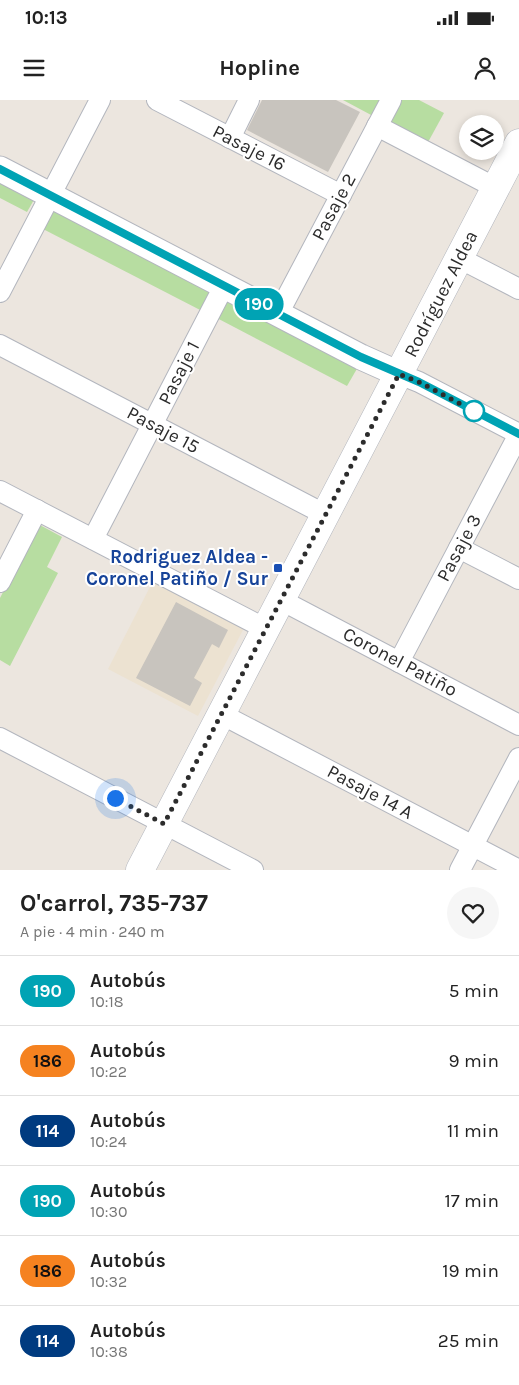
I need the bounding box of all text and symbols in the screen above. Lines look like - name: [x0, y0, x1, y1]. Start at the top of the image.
- text: 10:13: [25, 7, 68, 29]
- icon: menu: [20, 54, 48, 82]
- icon: person: [471, 54, 499, 82]
- text: Hopline: [219, 55, 300, 81]
- map controls: [459, 115, 504, 160]
- button: layers: [459, 115, 504, 160]
- street label: Pasaje 16: [209, 120, 289, 176]
- street label: Pasaje 2: [307, 170, 361, 244]
- street label: Rodríguez Aldea: [400, 227, 482, 361]
- line badge: 190: [230, 288, 288, 320]
- text: 190: [245, 293, 273, 315]
- street label: Pasaje 1: [154, 338, 204, 408]
- unlabelled marker: [463, 400, 485, 422]
- street label: Pasaje 15: [123, 402, 203, 458]
- street label: Pasaje 3: [432, 511, 486, 585]
- place label: Rodriguez Aldea - Coronel Patiño / Sur: [86, 546, 269, 590]
- marker: Rodriguez Aldea - Coronel Patiño / Sur: [272, 562, 284, 574]
- street label: Coronel Patiño: [339, 623, 461, 701]
- street label: Pasaje 14 A: [323, 760, 417, 824]
- your location: [103, 786, 128, 811]
- button: heart: [447, 887, 499, 939]
- text: O'carrol, 735-737: [20, 889, 208, 917]
- text: A pie · 4 min · 240 m: [20, 922, 165, 941]
- text: Autobús: [90, 970, 166, 992]
- text: 190: [33, 980, 62, 1002]
- text: 5 min: [449, 980, 499, 1002]
- text: 10:18: [90, 992, 124, 1011]
- text: Autobús: [90, 1040, 166, 1062]
- text: 186: [33, 1050, 62, 1072]
- text: 9 min: [449, 1050, 499, 1072]
- text: 10:22: [90, 1062, 127, 1081]
- text: Autobús: [90, 1110, 166, 1132]
- text: 114: [36, 1120, 59, 1142]
- text: 11 min: [447, 1120, 499, 1142]
- text: 10:24: [90, 1132, 127, 1151]
- text: Autobús: [90, 1180, 166, 1202]
- text: 190: [33, 1190, 62, 1212]
- text: 17 min: [444, 1190, 499, 1212]
- text: 10:30: [90, 1202, 127, 1221]
- text: Autobús: [90, 1250, 166, 1272]
- text: 186: [33, 1260, 62, 1282]
- text: 19 min: [442, 1260, 499, 1282]
- text: 10:32: [90, 1272, 127, 1291]
- text: Autobús: [90, 1320, 166, 1342]
- text: 114: [36, 1330, 59, 1352]
- text: 25 min: [438, 1330, 499, 1352]
- text: 10:38: [90, 1342, 128, 1361]

